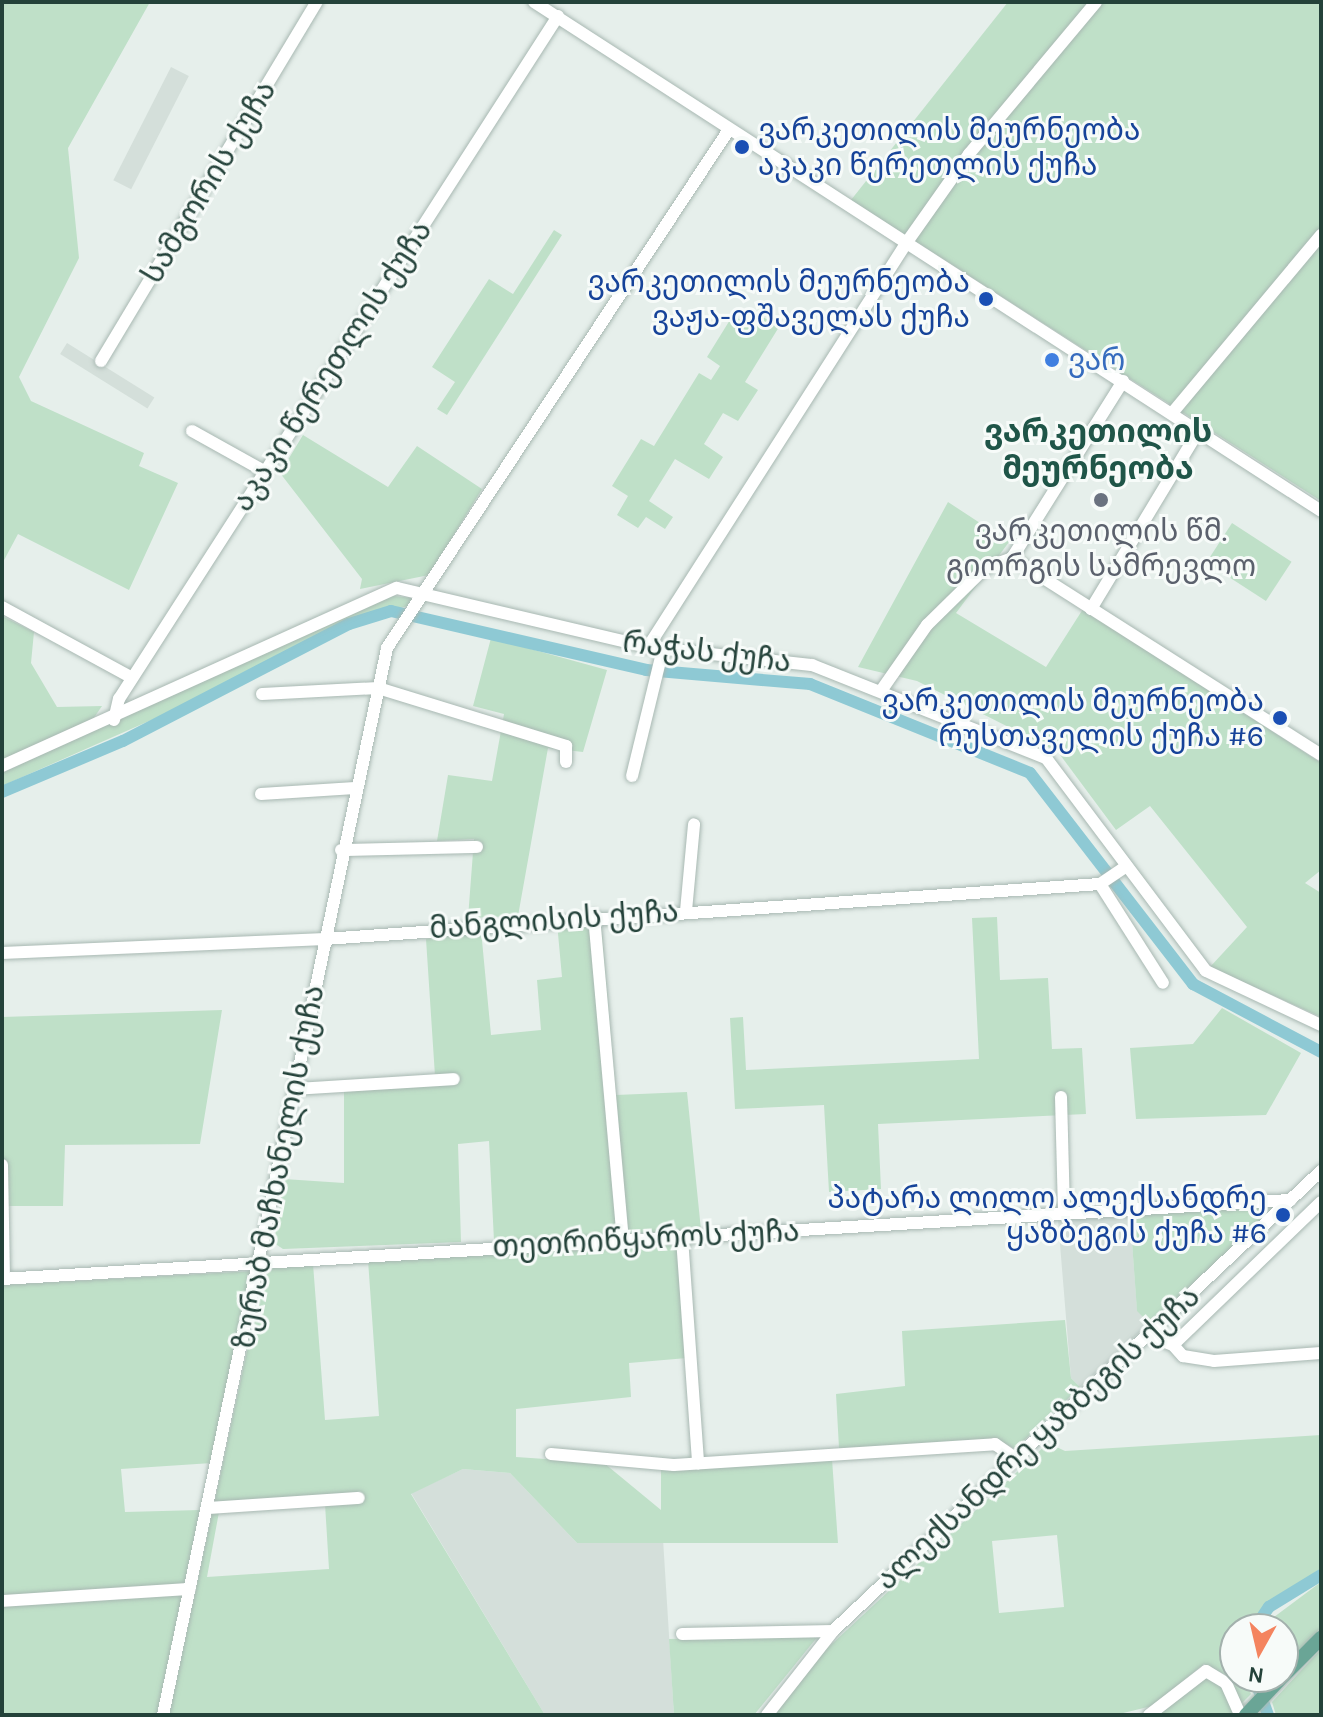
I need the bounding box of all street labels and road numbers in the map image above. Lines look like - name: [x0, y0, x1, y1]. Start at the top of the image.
- street label: სამგორის ქუჩა: [134, 74, 284, 290]
- street label: აკაკი წერეთლის ქუჩა: [224, 214, 440, 518]
- street label: რაჭას ქუჩა: [621, 624, 793, 680]
- street label: მანგლისის ქუჩა: [428, 893, 680, 947]
- street label: ზურაბ მაჩხანელის ქუჩა: [226, 982, 332, 1352]
- street label: თეთრიწყაროს ქუჩა: [492, 1213, 800, 1265]
- street label: ალექსანდრე ყაზბეგის ქუჩა: [869, 1278, 1207, 1598]

